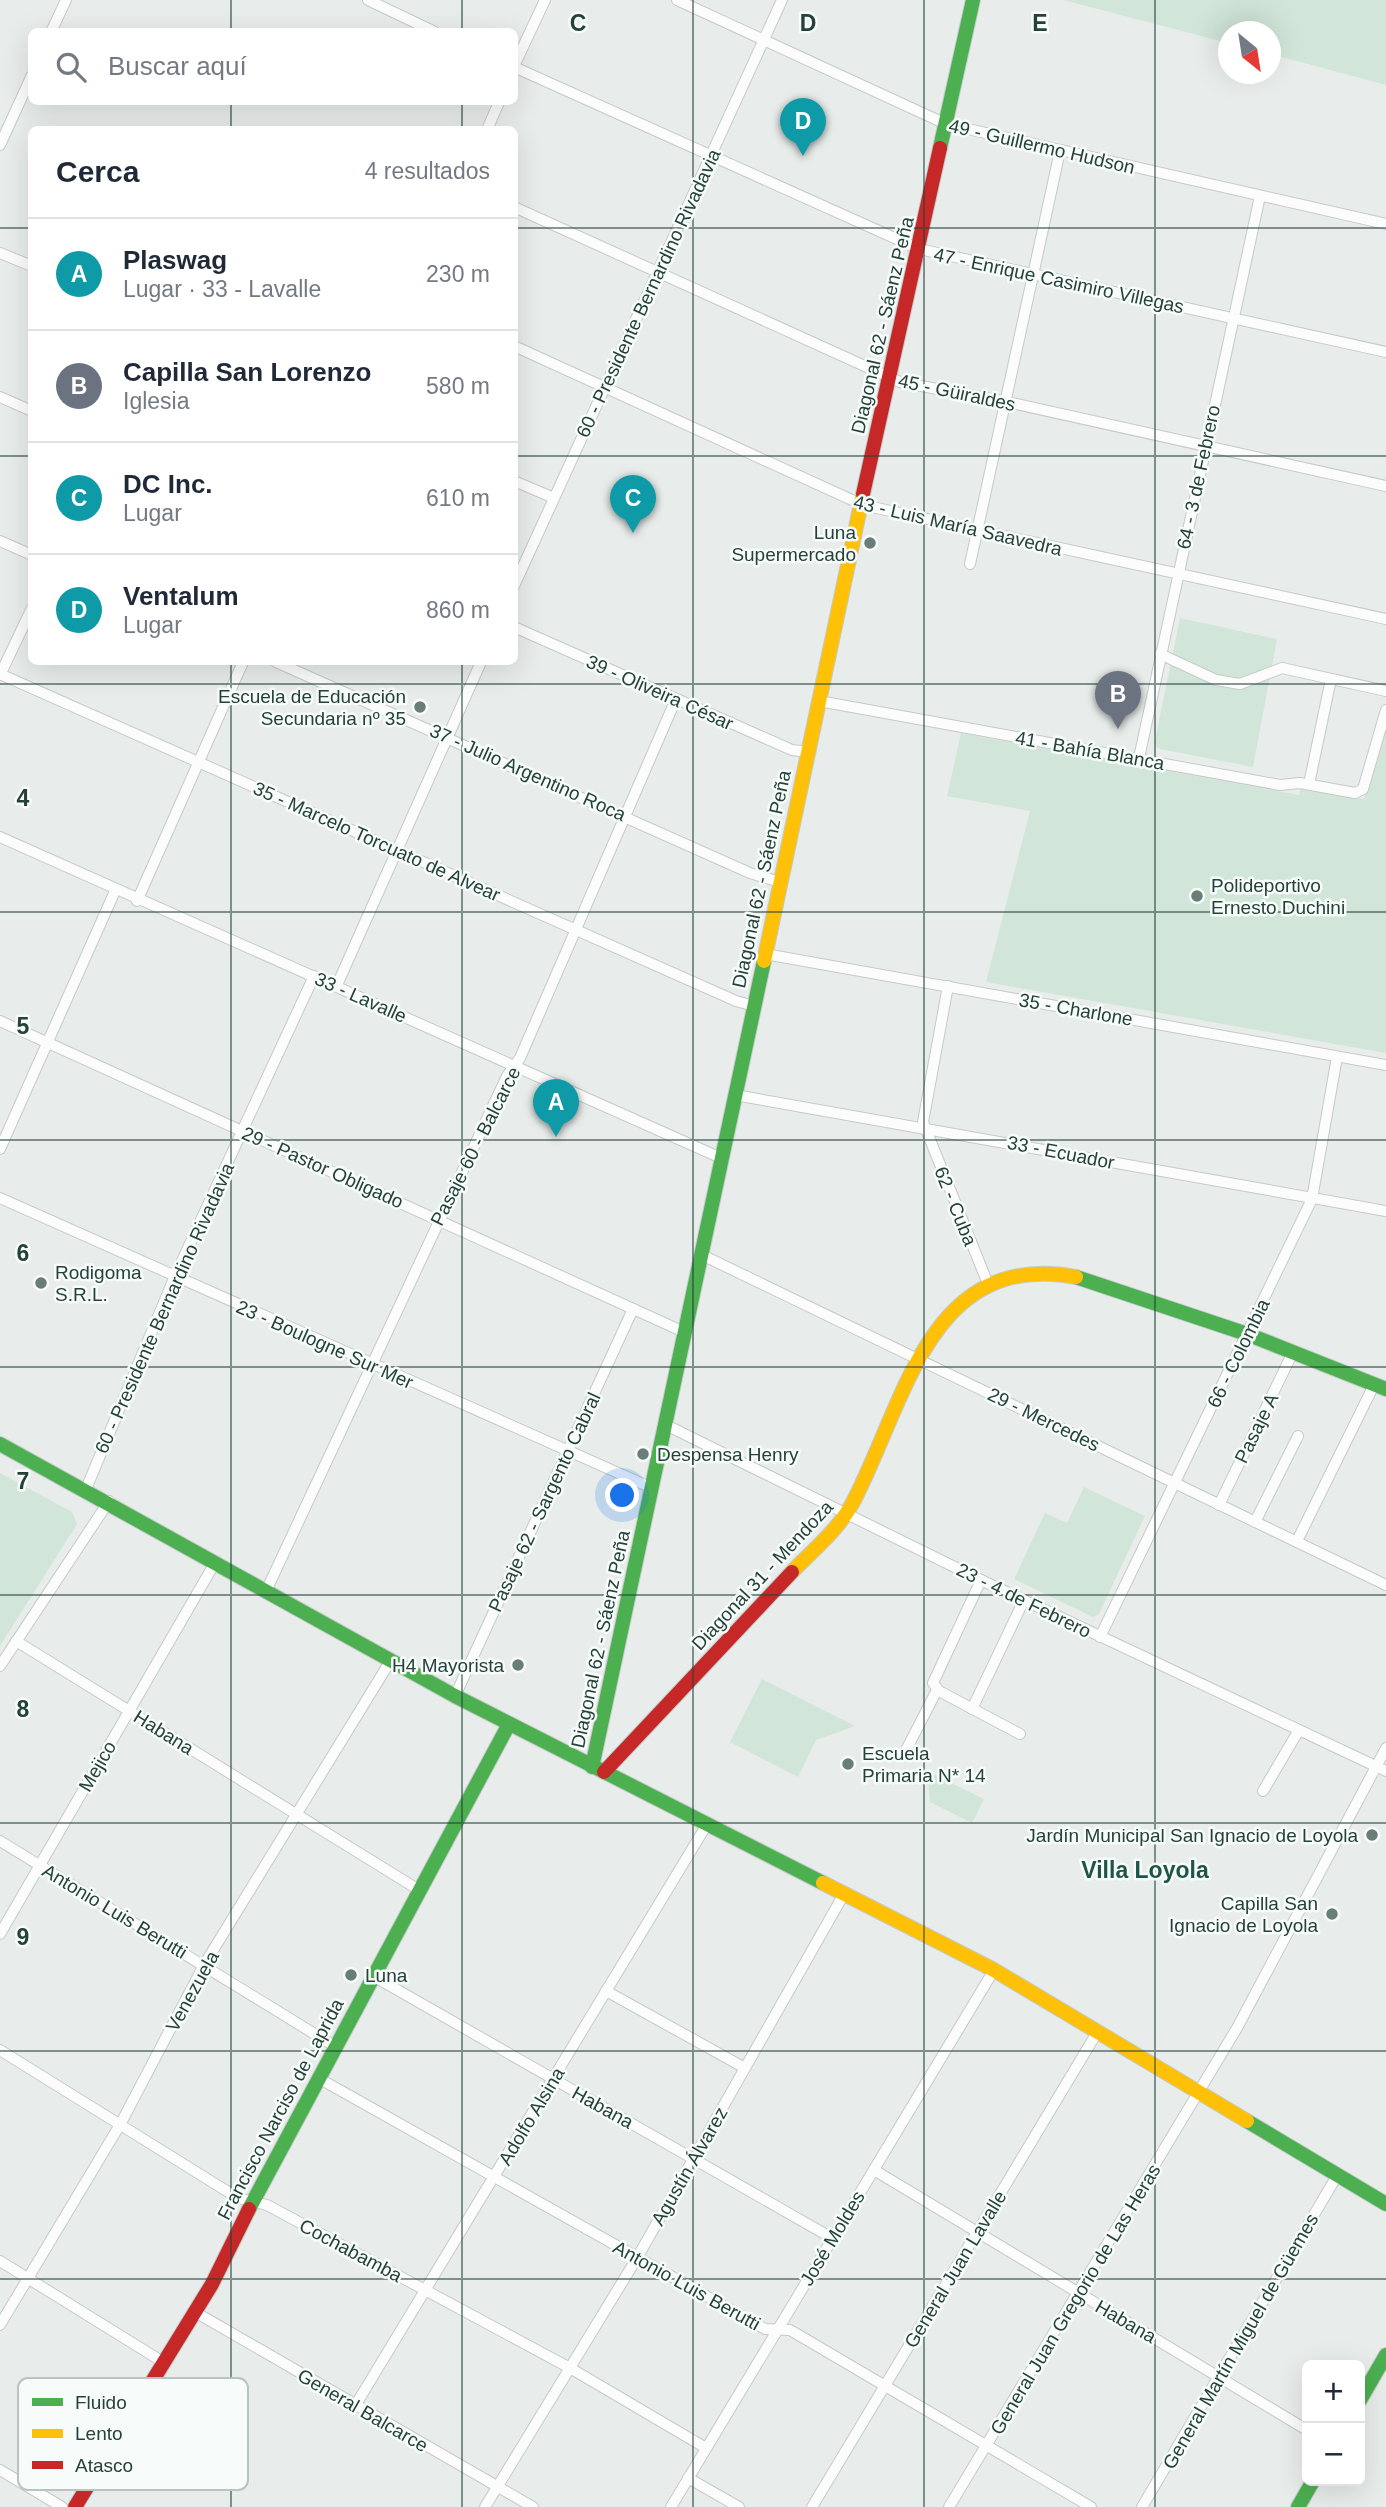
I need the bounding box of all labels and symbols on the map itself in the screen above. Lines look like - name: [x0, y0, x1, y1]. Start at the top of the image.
- text: C: [570, 10, 586, 36]
- text: D: [800, 10, 816, 36]
- text: E: [1032, 10, 1048, 36]
- north arrow: [1218, 21, 1281, 84]
- pin: D: [780, 98, 826, 156]
- street label: 49 - Guillermo Hudson: [947, 115, 1137, 178]
- street label: 60 - Presidente Bernardino Rivadavia: [572, 145, 725, 441]
- street label: Diagonal 62 - Sáenz Peña: [847, 214, 918, 436]
- street label: 47 - Enrique Casimiro Villegas: [932, 244, 1186, 317]
- street label: 45 - Güiraldes: [896, 370, 1017, 415]
- street label: 64 - 3 de Febrero: [1173, 403, 1224, 551]
- pin: C: [610, 475, 656, 533]
- street label: 43 - Luis María Saavedra: [852, 491, 1065, 560]
- place label: Luna Supermercado: [731, 522, 856, 565]
- marker: Luna Supermercado: [862, 535, 878, 551]
- street label: 39 - Oliveira César: [583, 651, 737, 735]
- pin: B: [1095, 671, 1141, 729]
- place label: Escuela de Educación Secundaria nº 35: [218, 686, 406, 729]
- marker: Escuela de Educación Secundaria nº 35: [412, 699, 428, 715]
- street label: 37 - Julio Argentino Roca: [427, 720, 629, 825]
- street label: 41 - Bahía Blanca: [1014, 727, 1167, 774]
- street label: Diagonal 62 - Sáenz Peña: [728, 768, 795, 990]
- street label: 35 - Marcelo Torcuato de Alvear: [250, 777, 504, 906]
- text: 4: [17, 785, 30, 811]
- place label: Polideportivo Ernesto Duchini: [1211, 875, 1345, 918]
- marker: Polideportivo Ernesto Duchini: [1189, 888, 1205, 904]
- street label: 33 - Lavalle: [312, 968, 410, 1027]
- street label: 35 - Charlone: [1017, 989, 1134, 1030]
- text: 5: [17, 1013, 30, 1039]
- street label: Pasaje 60 - Balcarce: [426, 1063, 525, 1229]
- pin: A: [533, 1079, 579, 1137]
- street label: 29 - Pastor Obligado: [239, 1122, 407, 1212]
- street label: 33 - Ecuador: [1006, 1132, 1117, 1173]
- street label: 60 - Presidente Bernardino Rivadavia: [91, 1159, 238, 1457]
- street label: 62 - Cuba: [930, 1164, 981, 1249]
- text: 6: [17, 1240, 29, 1266]
- place label: Rodigoma S.R.L.: [55, 1262, 142, 1305]
- marker: Rodigoma S.R.L.: [33, 1275, 49, 1291]
- street label: 66 - Colombia: [1203, 1295, 1274, 1411]
- street label: 23 - Boulogne Sur Mer: [233, 1296, 417, 1393]
- street label: 29 - Mercedes: [985, 1383, 1103, 1456]
- street label: Pasaje 62 - Sargento Cabral: [484, 1389, 605, 1615]
- street label: Pasaje A: [1231, 1390, 1282, 1467]
- place label: Despensa Henry: [657, 1444, 799, 1465]
- marker: Despensa Henry: [635, 1446, 651, 1462]
- text: 7: [17, 1468, 29, 1494]
- your location: [605, 1478, 639, 1512]
- street label: Diagonal 31 - Mendoza: [688, 1496, 837, 1654]
- street label: Diagonal 62 - Sáenz Peña: [567, 1528, 634, 1750]
- street label: 23 - 4 de Febrero: [953, 1559, 1094, 1642]
- place label: H4 Mayorista: [392, 1655, 504, 1676]
- marker: H4 Mayorista: [510, 1657, 526, 1673]
- text: 8: [17, 1696, 30, 1722]
- street label: Habana: [130, 1706, 198, 1759]
- street label: Mejico: [75, 1737, 120, 1795]
- place label: Escuela Primaria N* 14: [862, 1743, 986, 1786]
- marker: Escuela Primaria N* 14: [840, 1756, 856, 1772]
- place label: Jardín Municipal San Ignacio de Loyola: [1026, 1825, 1358, 1846]
- marker: Jardín Municipal San Ignacio de Loyola: [1364, 1827, 1380, 1843]
- district label: Villa Loyola: [1081, 1857, 1209, 1883]
- street label: Antonio Luis Berutti: [39, 1860, 191, 1963]
- place label: Capilla San Ignacio de Loyola: [1169, 1893, 1318, 1936]
- marker: Capilla San Ignacio de Loyola: [1324, 1906, 1340, 1922]
- text: 9: [17, 1924, 29, 1950]
- street label: Venezuela: [162, 1947, 223, 2035]
- place label: Luna: [365, 1965, 408, 1986]
- marker: Luna: [343, 1967, 359, 1983]
- street label: Francisco Narciso de Laprida: [213, 1995, 348, 2223]
- street label: Adolfo Alsina: [494, 2063, 569, 2169]
- street label: Habana: [569, 2082, 637, 2133]
- street label: Agustín Álvarez: [647, 2103, 732, 2229]
- street label: General Juan Gregorio de Las Heras: [986, 2160, 1165, 2438]
- street label: José Moldes: [796, 2187, 869, 2289]
- street label: General Juan Lavalle: [900, 2187, 1011, 2352]
- street label: General Martín Miguel de Güemes: [1158, 2210, 1322, 2473]
- street label: Cochabamba: [296, 2215, 406, 2286]
- street label: Antonio Luis Berutti: [610, 2236, 764, 2335]
- street label: Habana: [1092, 2296, 1160, 2347]
- street label: General Balcarce: [294, 2365, 432, 2456]
- legend: [18, 2378, 248, 2490]
- text: Fluido: [75, 2392, 127, 2413]
- text: Lento: [75, 2423, 123, 2444]
- text: Atasco: [75, 2455, 133, 2476]

